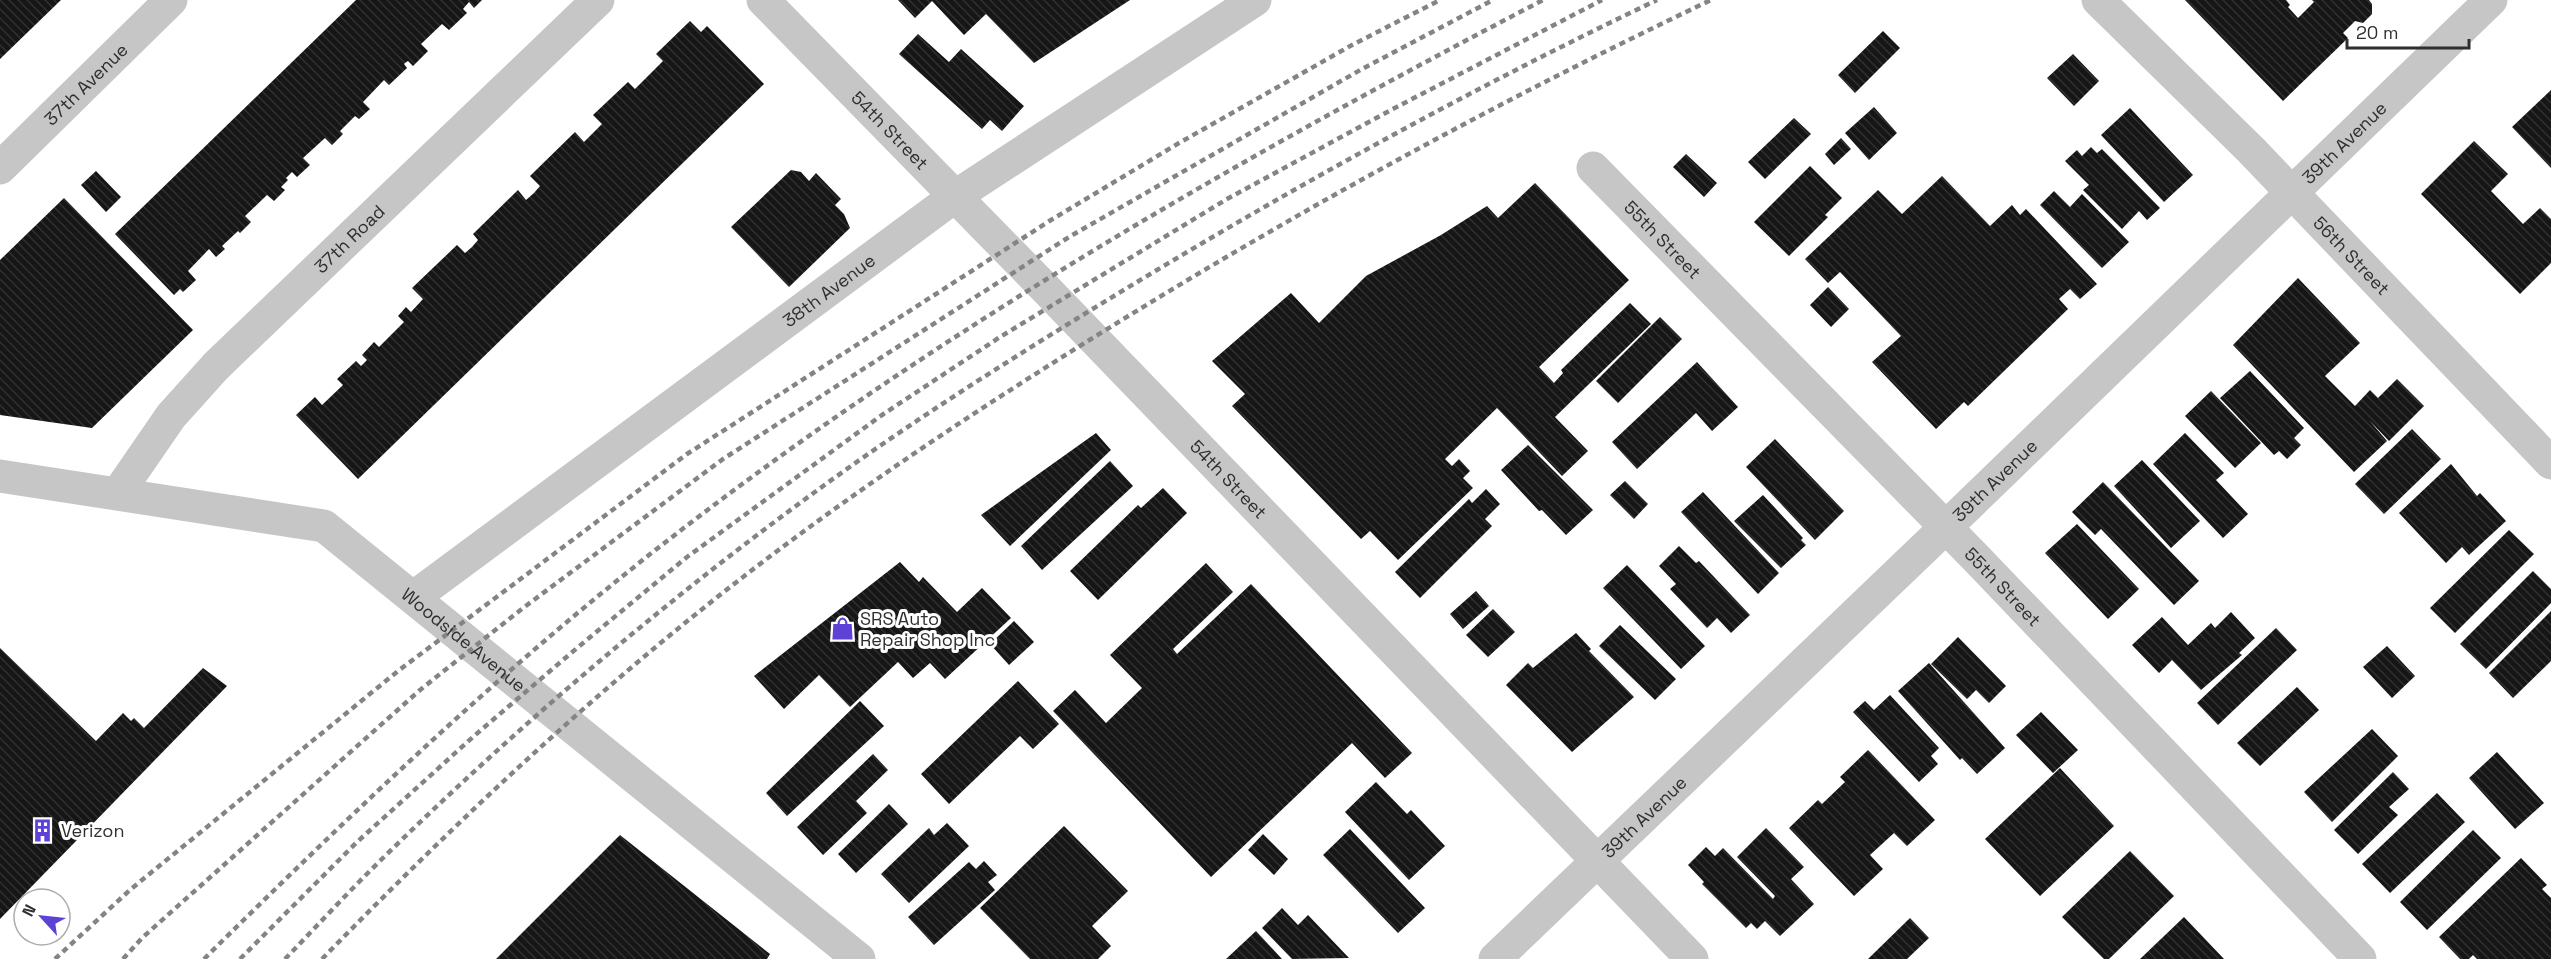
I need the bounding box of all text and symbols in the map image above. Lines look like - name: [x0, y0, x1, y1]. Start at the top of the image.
- scale bar: [2347, 12, 2468, 50]
- text: 20 m: [2356, 21, 2399, 44]
- street label: 37th Avenue: [39, 38, 132, 130]
- street label: 54th Street: [847, 86, 934, 174]
- street label: 39th Avenue: [2297, 96, 2391, 188]
- street label: 55th Street: [1620, 195, 1707, 283]
- street label: 37th Road: [309, 199, 389, 278]
- street label: 56th Street: [2309, 211, 2395, 300]
- street label: 38th Avenue: [778, 248, 879, 332]
- street label: 54th Street: [1185, 434, 1272, 523]
- street label: 39th Avenue: [1947, 434, 2042, 526]
- street label: 55th Street: [1960, 542, 2046, 631]
- street label: Woodside Avenue: [397, 582, 531, 697]
- place label: SRS Auto Repair Shop Inc: [860, 607, 995, 651]
- shop icon: SRS Auto Repair Shop Inc: [829, 615, 855, 641]
- street label: 39th Avenue: [1596, 770, 1691, 863]
- building icon: Verizon: [30, 817, 56, 843]
- place label: Verizon: [61, 819, 125, 842]
- north arrow: [12, 887, 72, 947]
- text: N: [17, 901, 41, 920]

